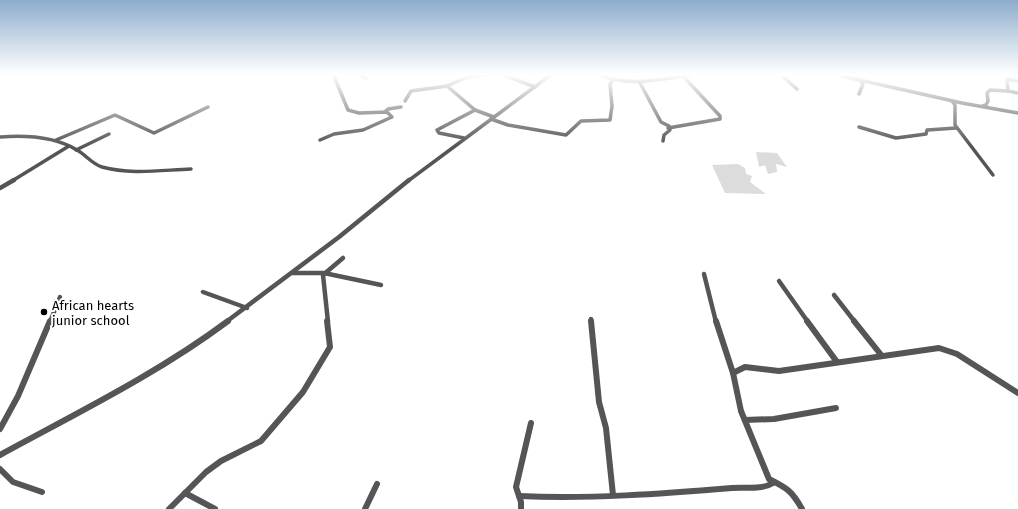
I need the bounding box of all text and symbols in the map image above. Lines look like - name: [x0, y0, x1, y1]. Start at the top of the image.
- place label: African hearts junior school: [51, 298, 134, 328]
- marker: African hearts junior school: [39, 307, 49, 317]

